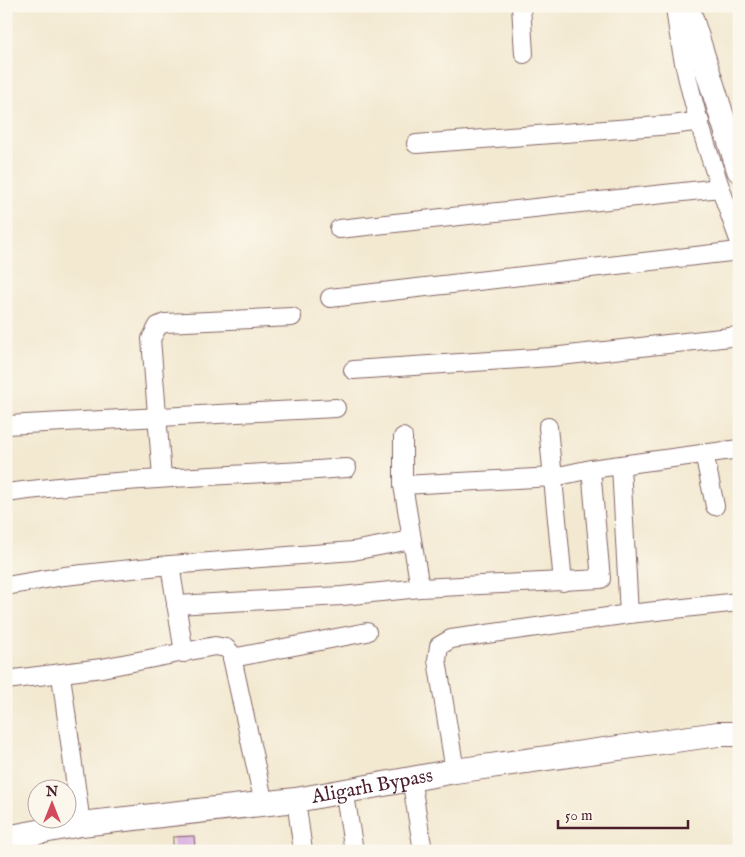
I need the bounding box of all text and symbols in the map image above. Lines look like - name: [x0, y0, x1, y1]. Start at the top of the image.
- street label: Aligarh Bypass: [308, 763, 435, 810]
- north arrow: [28, 780, 78, 830]
- text: N: [45, 783, 58, 801]
- scale bar: [558, 797, 688, 829]
- text: 50 m: [565, 806, 593, 825]

